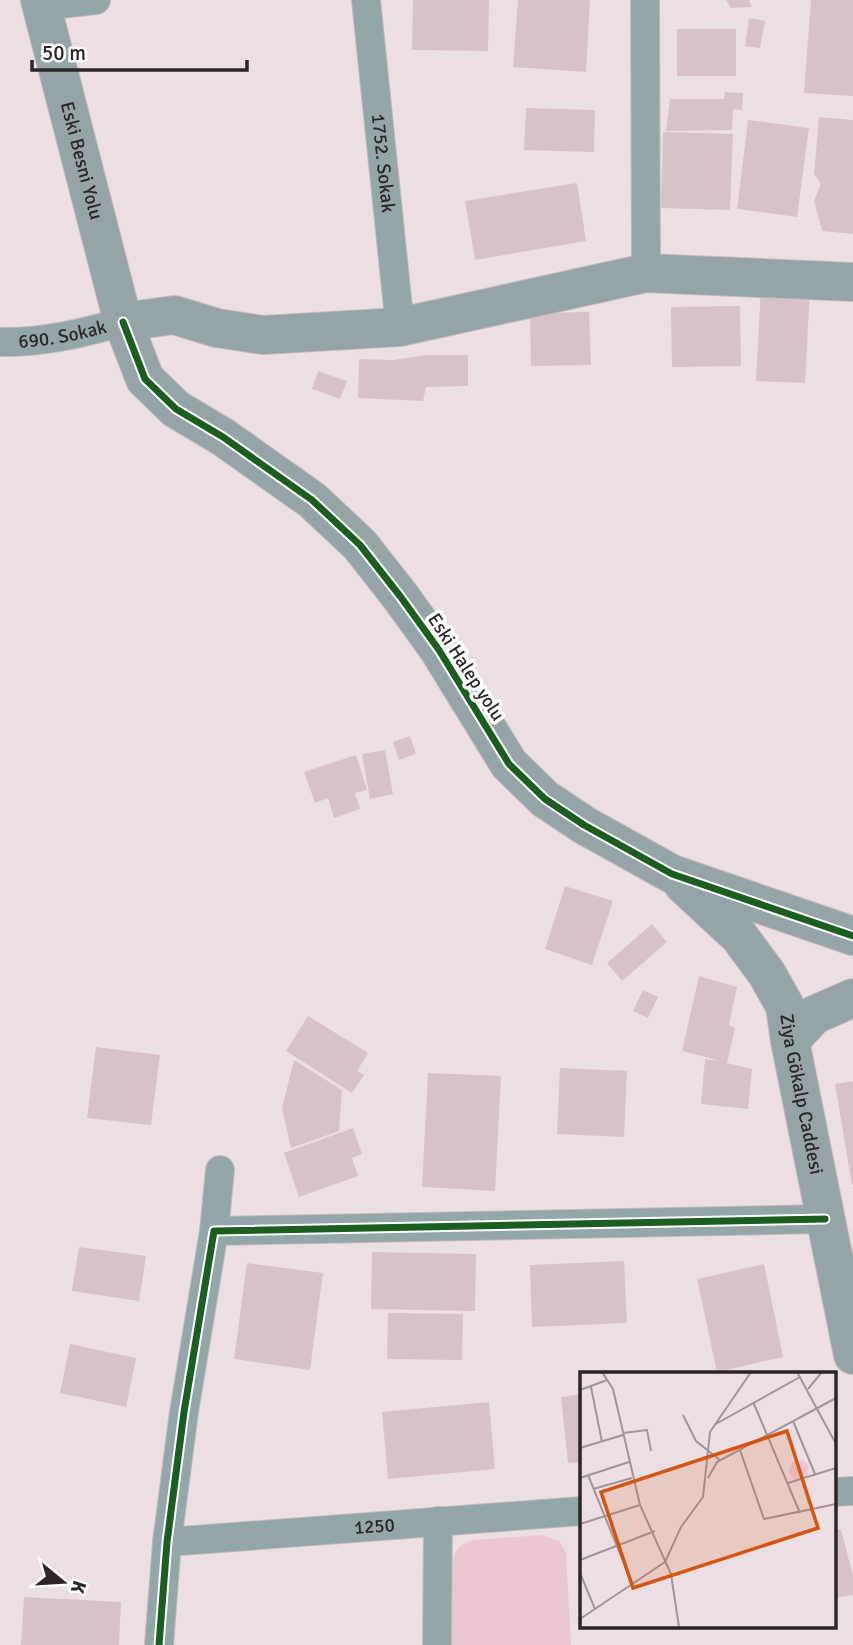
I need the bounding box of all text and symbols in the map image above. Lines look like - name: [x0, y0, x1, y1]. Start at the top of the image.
- scale bar: [32, 28, 247, 72]
- text: 50 m: [42, 40, 86, 66]
- street label: Eski Besni Yolu: [55, 99, 108, 222]
- street label: 1752. Sokak: [366, 112, 400, 214]
- street label: 690. Sokak: [18, 315, 110, 354]
- street label: Eski Halep yolu: [422, 609, 510, 725]
- street label: Ziya Gökalp Caddesi: [774, 1012, 829, 1177]
- inset map: [580, 1372, 836, 1628]
- street label: 1250: [353, 1513, 396, 1540]
- north arrow: [28, 1547, 98, 1617]
- text: K: [65, 1578, 91, 1596]

